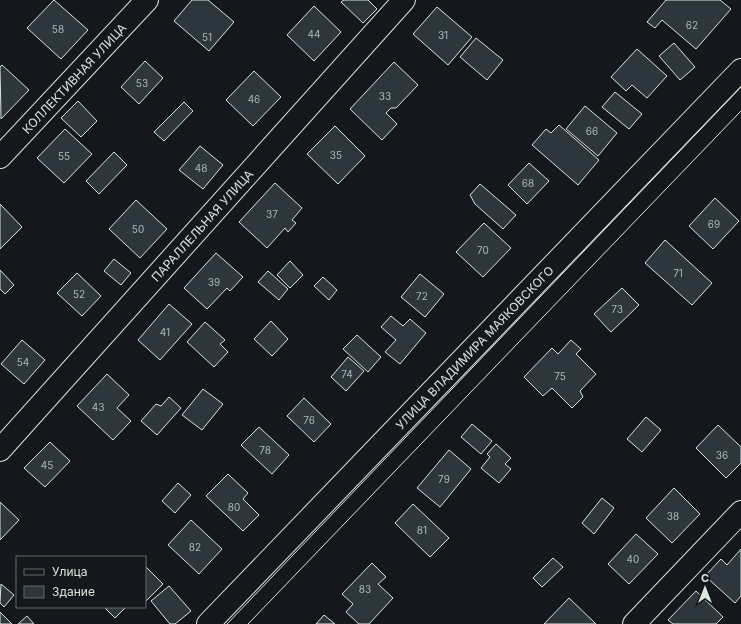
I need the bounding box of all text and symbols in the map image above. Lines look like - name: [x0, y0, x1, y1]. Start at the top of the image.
- house number: 62: [686, 19, 698, 31]
- street label: КОЛЛЕКТИВНАЯ УЛИЦА: [19, 20, 129, 136]
- house number: 58: [52, 23, 64, 35]
- house number: 44: [308, 28, 320, 40]
- house number: 31: [438, 29, 448, 41]
- house number: 51: [202, 31, 212, 43]
- house number: 53: [136, 77, 148, 89]
- house number: 33: [379, 90, 391, 102]
- house number: 46: [248, 93, 260, 105]
- house number: 66: [586, 125, 598, 137]
- house number: 35: [330, 149, 342, 161]
- house number: 55: [58, 150, 70, 162]
- house number: 48: [195, 162, 207, 174]
- street label: ПАРАЛЛЕЛЬНАЯ УЛИЦА: [148, 166, 256, 284]
- house number: 68: [522, 177, 534, 189]
- house number: 37: [266, 208, 278, 220]
- house number: 69: [708, 218, 720, 230]
- house number: 50: [132, 223, 144, 235]
- house number: 70: [477, 244, 489, 256]
- street label: УЛИЦА ВЛАДИМИРА МАЯКОВСКОГО: [392, 262, 556, 432]
- house number: 71: [673, 267, 683, 279]
- house number: 39: [208, 276, 220, 288]
- house number: 52: [73, 288, 85, 300]
- house number: 72: [416, 290, 428, 302]
- house number: 73: [611, 303, 623, 315]
- house number: 41: [160, 326, 170, 338]
- house number: 54: [17, 356, 29, 368]
- house number: 74: [341, 368, 353, 380]
- house number: 75: [554, 370, 566, 382]
- house number: 43: [92, 401, 104, 413]
- house number: 76: [303, 414, 315, 426]
- house number: 78: [259, 444, 271, 456]
- house number: 36: [716, 449, 728, 461]
- house number: 45: [41, 459, 53, 471]
- house number: 79: [438, 473, 450, 485]
- house number: 80: [228, 501, 240, 513]
- house number: 38: [667, 510, 679, 522]
- house number: 81: [417, 524, 427, 536]
- house number: 82: [189, 541, 201, 553]
- house number: 40: [627, 553, 639, 565]
- legend: [16, 556, 146, 608]
- text: Улица: [52, 564, 87, 579]
- north arrow: [685, 568, 725, 608]
- text: С: [701, 571, 709, 585]
- house number: 83: [359, 583, 371, 595]
- text: Здание: [52, 584, 95, 599]

